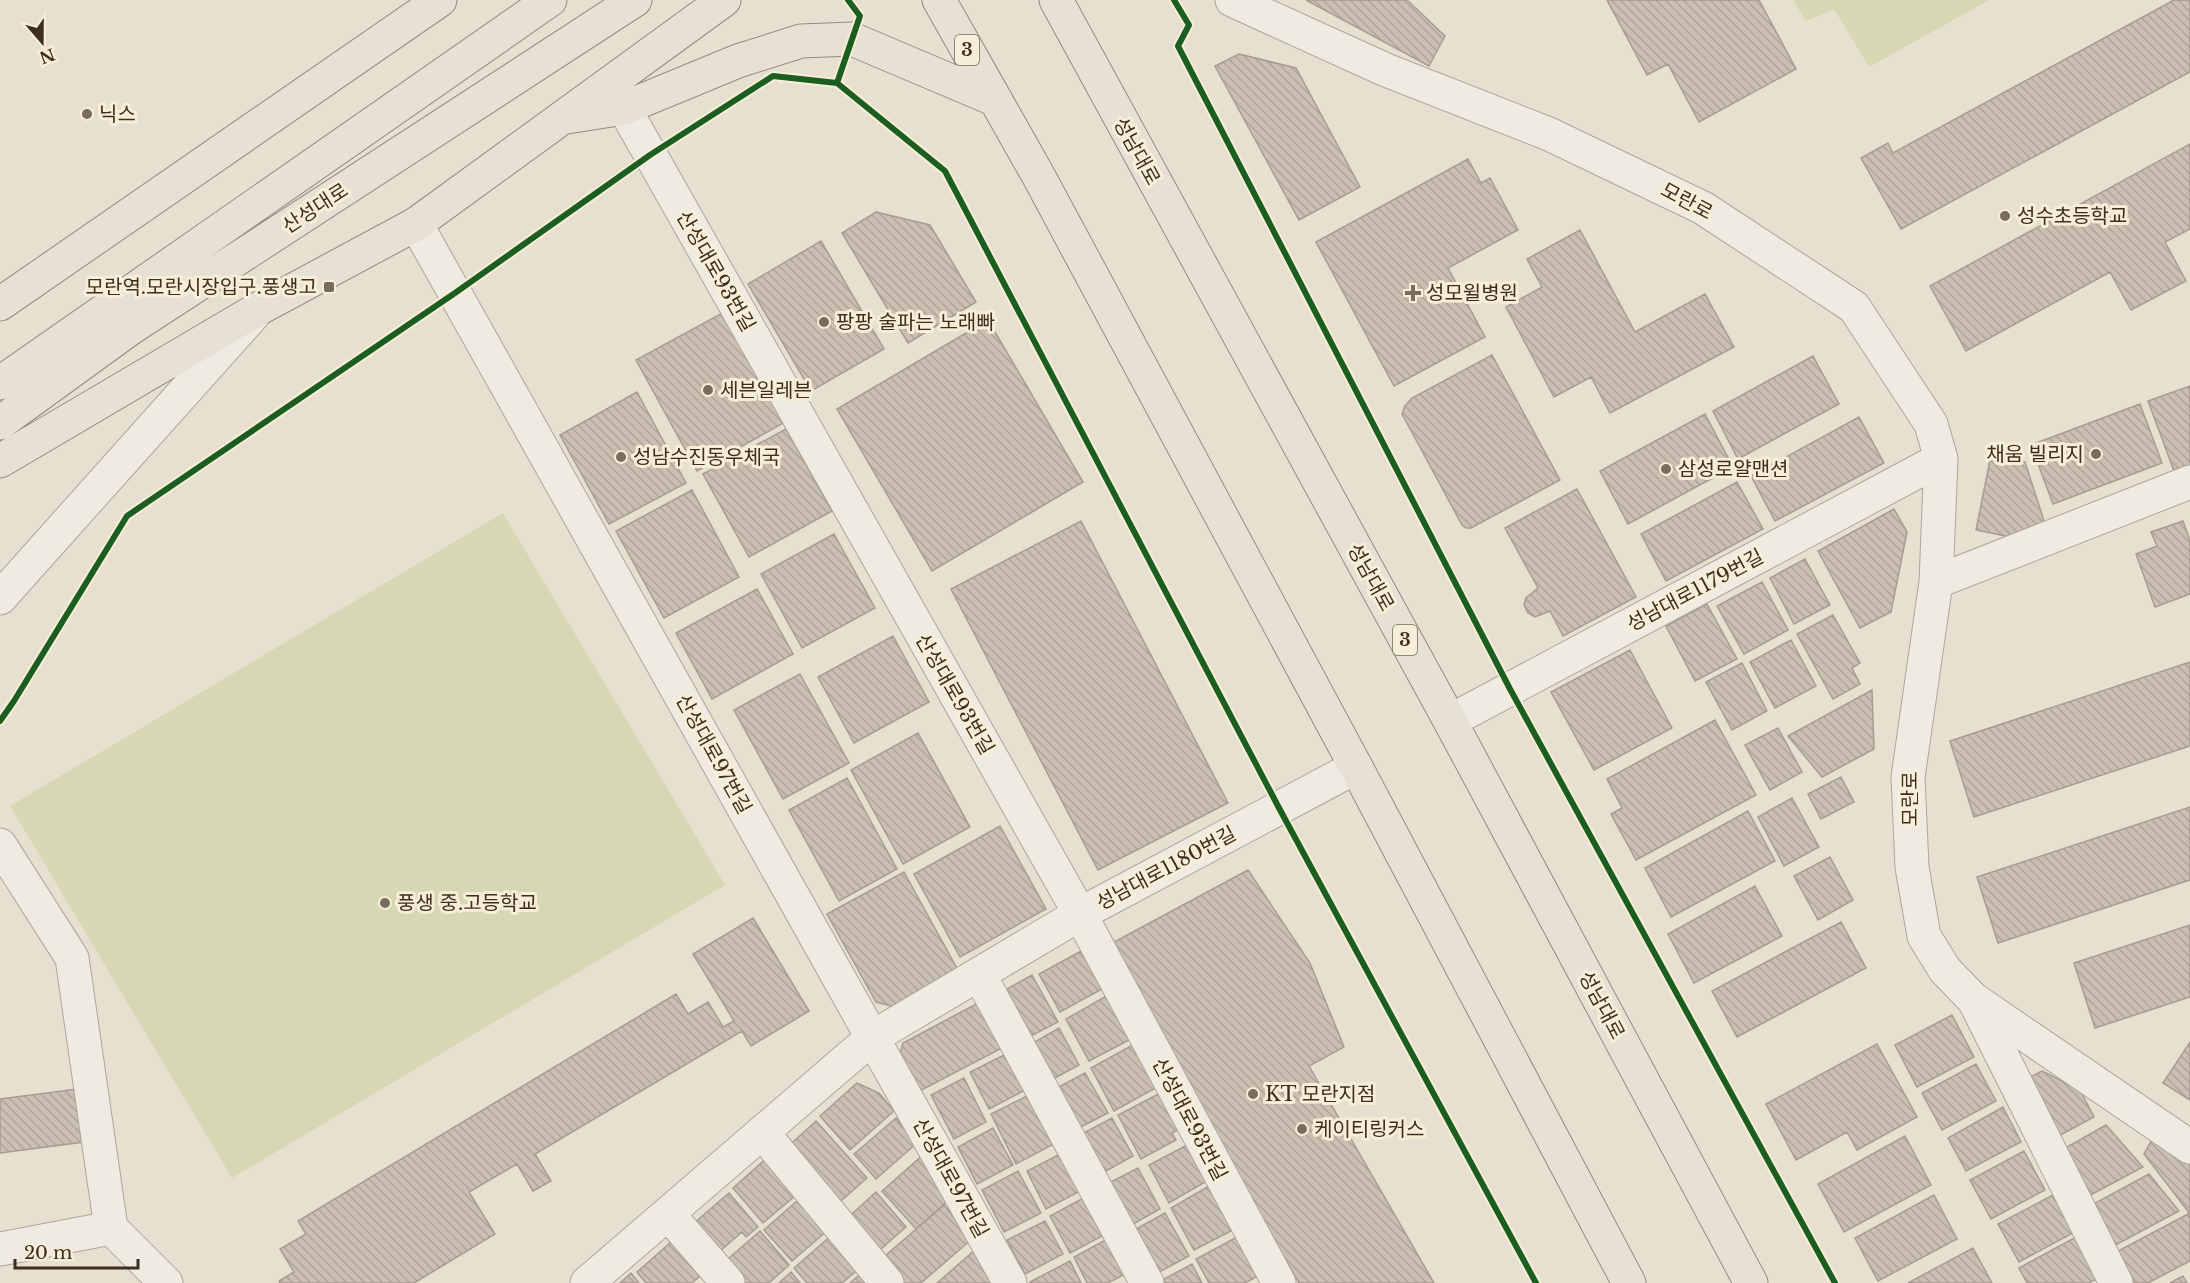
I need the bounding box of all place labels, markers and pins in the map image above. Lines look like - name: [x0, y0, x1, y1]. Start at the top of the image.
- place label: 닉스: [99, 102, 136, 126]
- marker: 닉스: [80, 107, 94, 121]
- place label: 성수초등학교: [2017, 204, 2127, 228]
- marker: 성수초등학교: [1998, 209, 2012, 223]
- place label: 모란역.모란시장입구.풍생고: [86, 275, 317, 299]
- marker: 모란역.모란시장입구.풍생고: [322, 280, 336, 294]
- place label: 성모윌병원: [1426, 281, 1518, 305]
- marker: 성모윌병원: [1404, 284, 1422, 302]
- place label: 팡팡 술파는 노래빠: [836, 310, 995, 334]
- marker: 팡팡 술파는 노래빠: [817, 315, 831, 329]
- place label: 세븐일레븐: [720, 378, 812, 402]
- marker: 세븐일레븐: [701, 383, 715, 397]
- place label: 채움 빌리지: [1986, 442, 2084, 466]
- place label: 성남수진동우체국: [633, 445, 780, 469]
- marker: 채움 빌리지: [2089, 447, 2103, 461]
- marker: 성남수진동우체국: [614, 450, 628, 464]
- place label: 삼성로얄맨션: [1678, 457, 1788, 481]
- marker: 삼성로얄맨션: [1659, 462, 1673, 476]
- place label: 풍생 중.고등학교: [397, 891, 537, 915]
- marker: 풍생 중.고등학교: [378, 896, 392, 910]
- place label: KT 모란지점: [1265, 1082, 1375, 1106]
- marker: KT 모란지점: [1246, 1087, 1260, 1101]
- place label: 케이티링커스: [1314, 1117, 1424, 1141]
- marker: 케이티링커스: [1295, 1122, 1309, 1136]

